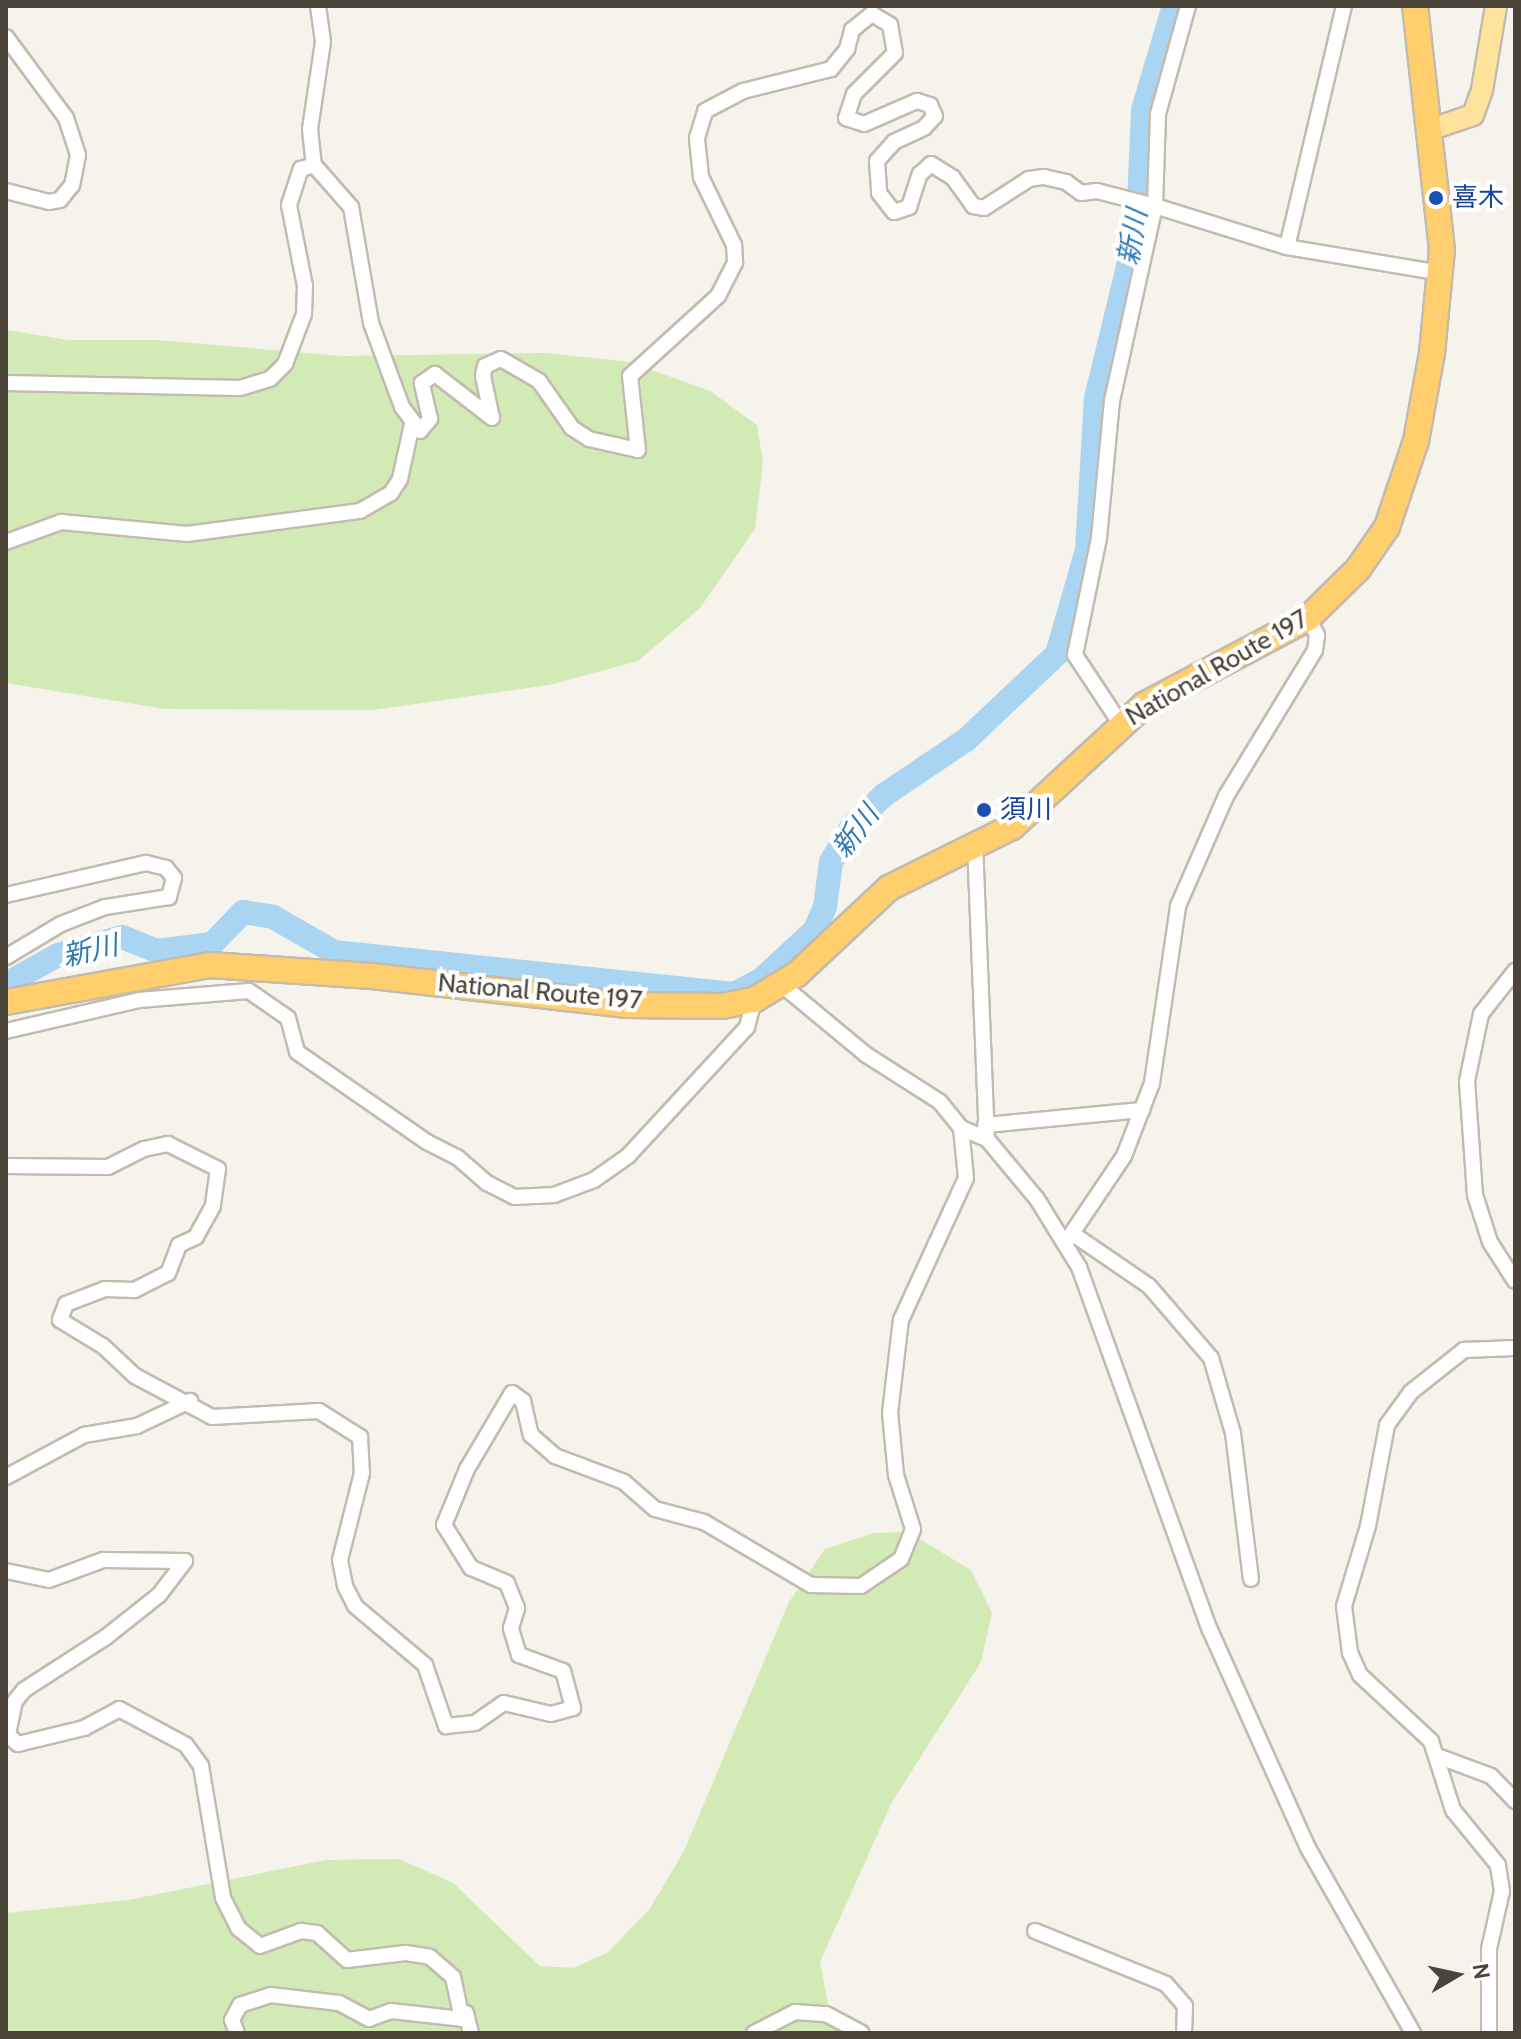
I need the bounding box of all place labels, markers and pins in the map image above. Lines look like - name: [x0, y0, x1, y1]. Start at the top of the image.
- place label: 喜木: [1452, 182, 1504, 214]
- marker: 喜木: [1427, 189, 1445, 207]
- place label: 須川: [1000, 794, 1052, 826]
- marker: 須川: [975, 801, 993, 819]

